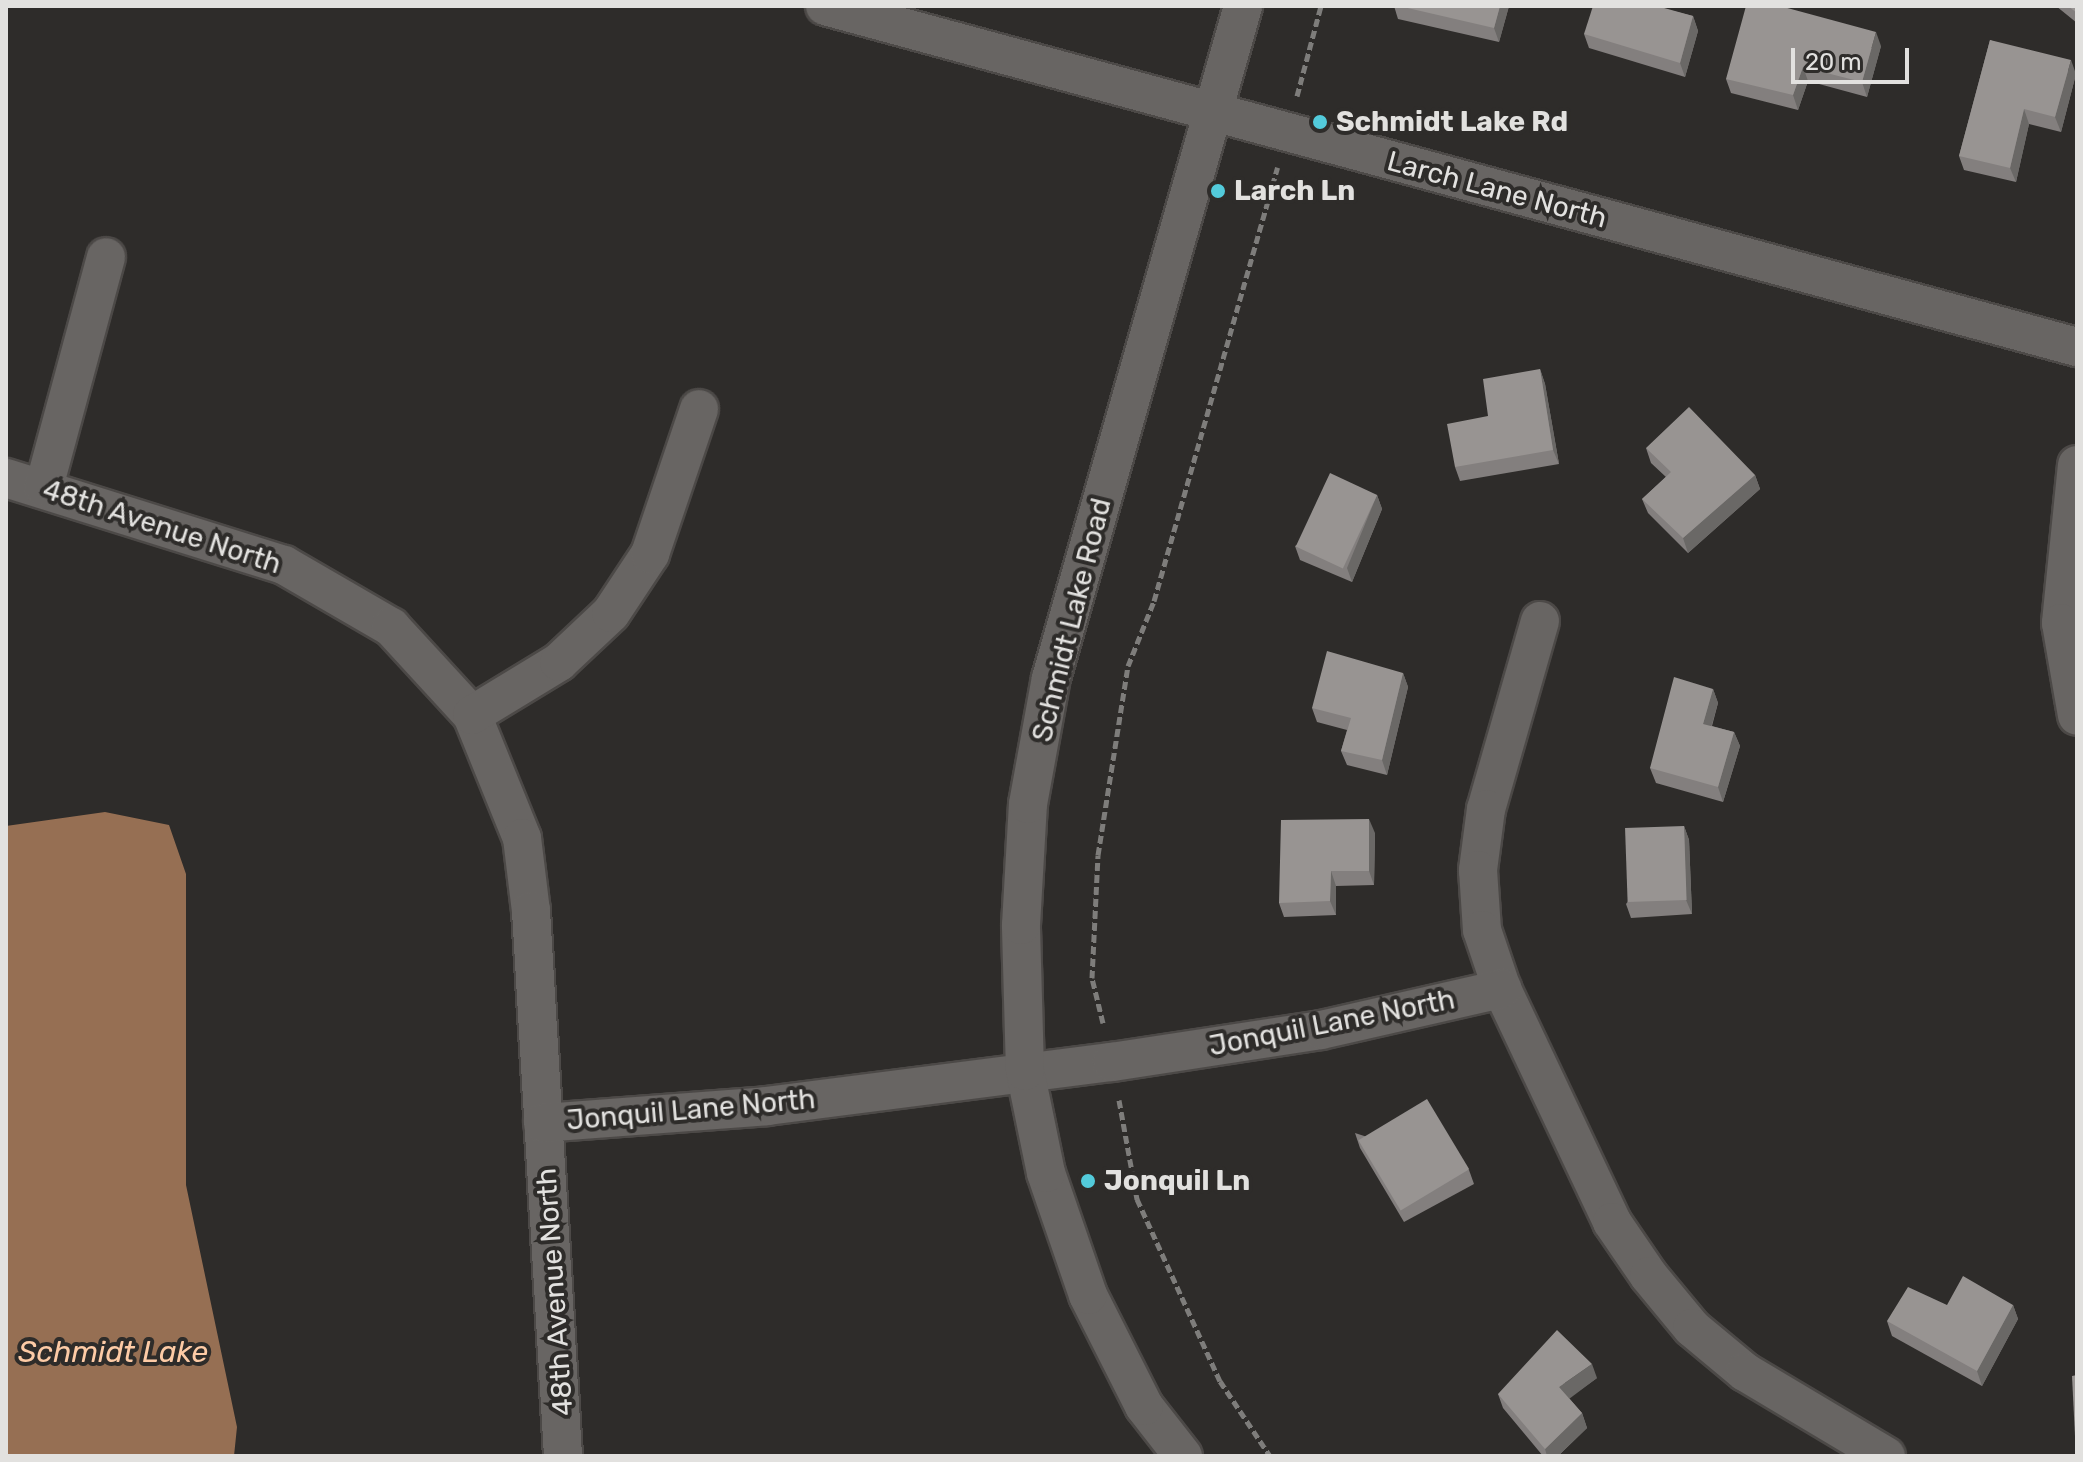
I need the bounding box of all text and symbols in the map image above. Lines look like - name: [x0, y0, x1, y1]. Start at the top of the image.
- scale bar: [1795, 32, 1913, 82]
- text: 20 m: [1805, 48, 1862, 76]
- place label: Schmidt Lake Rd: [1336, 105, 1568, 139]
- marker: Schmidt Lake Rd: [1311, 113, 1329, 131]
- street label: Larch Lane North: [1384, 145, 1610, 235]
- place label: Larch Ln: [1234, 174, 1355, 208]
- marker: Larch Ln: [1209, 182, 1227, 200]
- street label: 48th Avenue North: [38, 473, 286, 581]
- street label: Schmidt Lake Road: [1025, 495, 1119, 745]
- street label: Jonquil Lane North: [1206, 983, 1458, 1063]
- street label: Jonquil Lane North: [565, 1082, 817, 1138]
- place label: Jonquil Ln: [1104, 1164, 1250, 1198]
- street label: 48th Avenue North: [530, 1167, 580, 1417]
- marker: Jonquil Ln: [1079, 1172, 1097, 1190]
- water label: Schmidt Lake: [18, 1334, 208, 1370]

